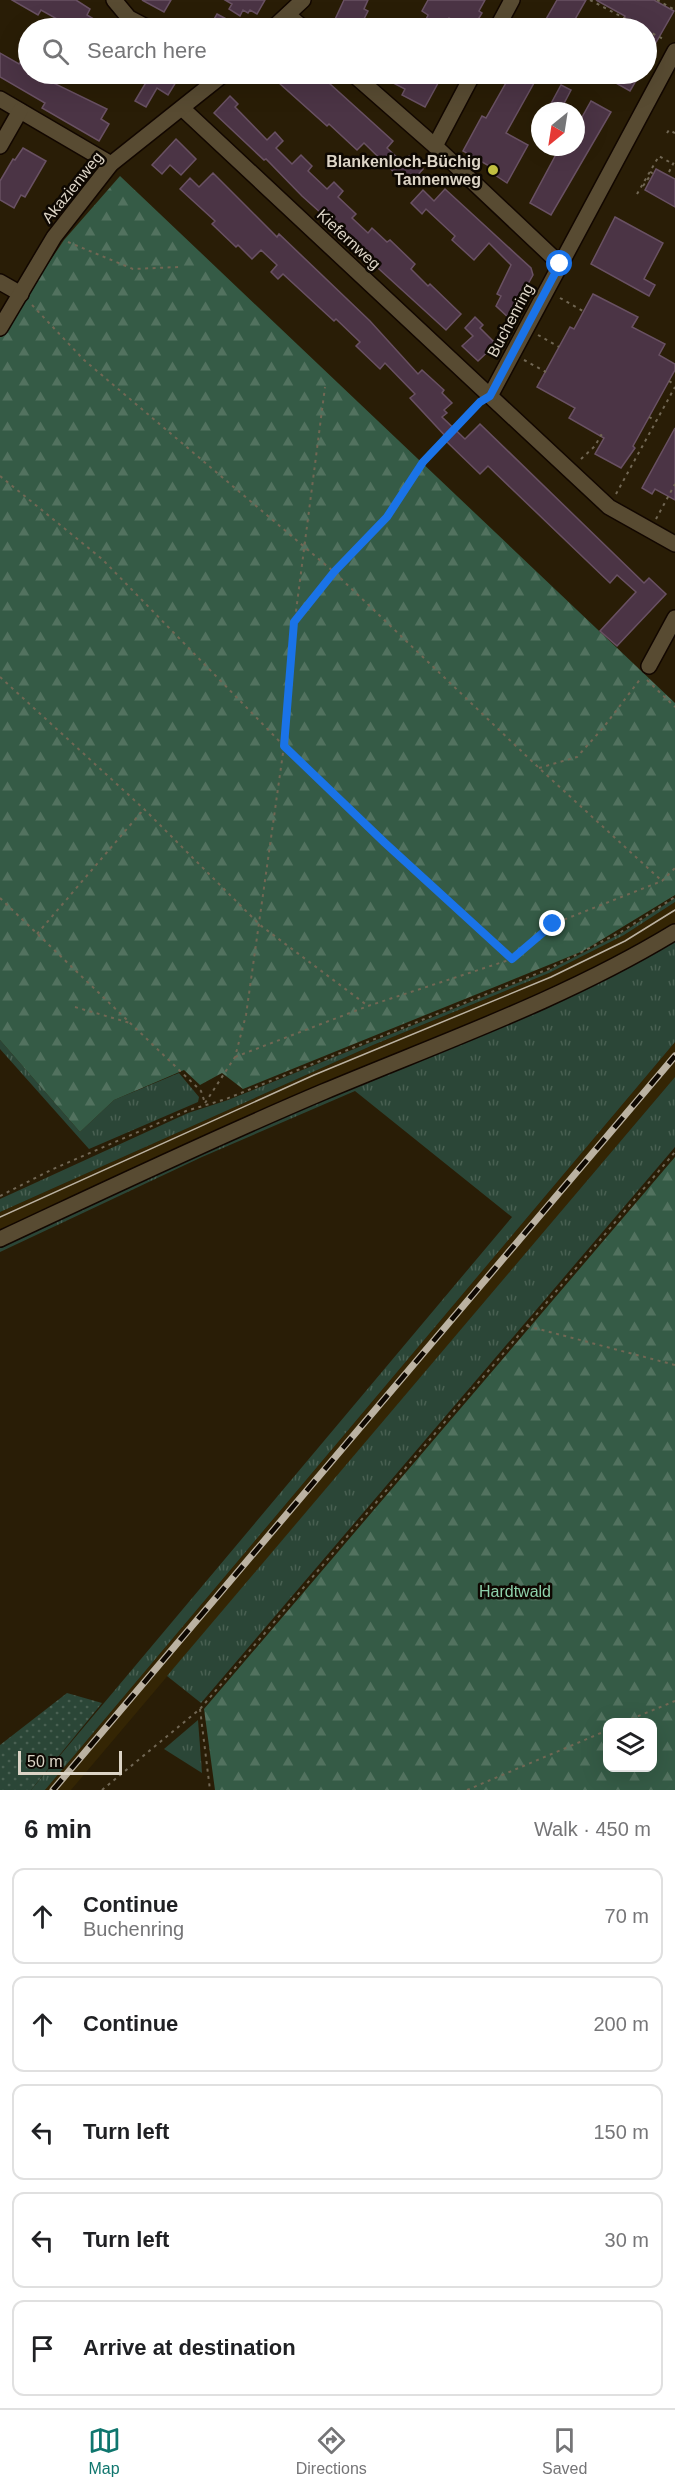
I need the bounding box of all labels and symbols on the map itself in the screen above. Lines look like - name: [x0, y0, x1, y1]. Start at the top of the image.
- north arrow: [531, 102, 585, 156]
- street label: Akazienweg: [39, 148, 106, 226]
- place label: Blankenloch-Büchig Tannenweg: [326, 153, 481, 188]
- marker: Blankenloch-Büchig Tannenweg: [486, 163, 500, 177]
- street label: Kiefernweg: [314, 206, 384, 273]
- route start: [546, 250, 572, 276]
- street label: Buchenring: [484, 281, 537, 360]
- route end: [539, 910, 565, 936]
- park label: Hardtwald: [479, 1583, 551, 1600]
- scale bar: [18, 1748, 122, 1776]

